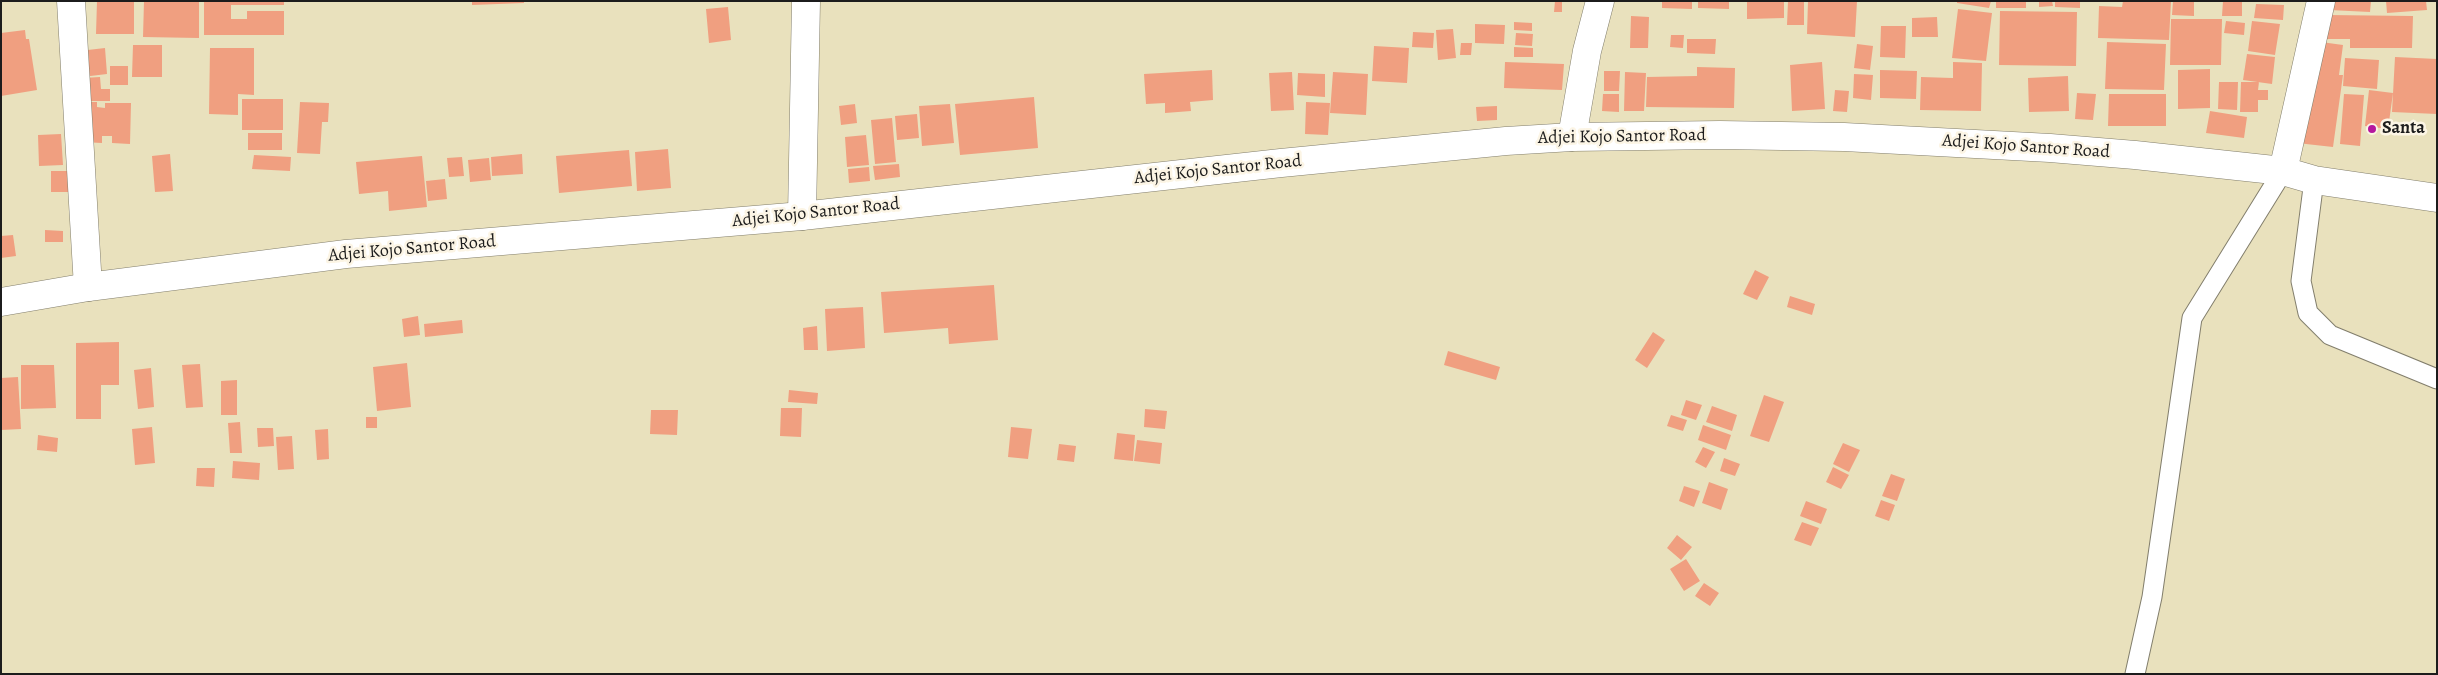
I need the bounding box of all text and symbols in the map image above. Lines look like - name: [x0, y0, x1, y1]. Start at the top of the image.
- place label: Santa: [2382, 118, 2425, 140]
- marker: Santa: [2366, 123, 2378, 135]
- street label: Adjei Kojo Santor Road: [1538, 125, 1706, 149]
- street label: Adjei Kojo Santor Road: [1941, 130, 2111, 164]
- street label: Adjei Kojo Santor Road: [1133, 150, 1303, 190]
- street label: Adjei Kojo Santor Road: [731, 193, 901, 233]
- street label: Adjei Kojo Santor Road: [327, 231, 497, 267]

